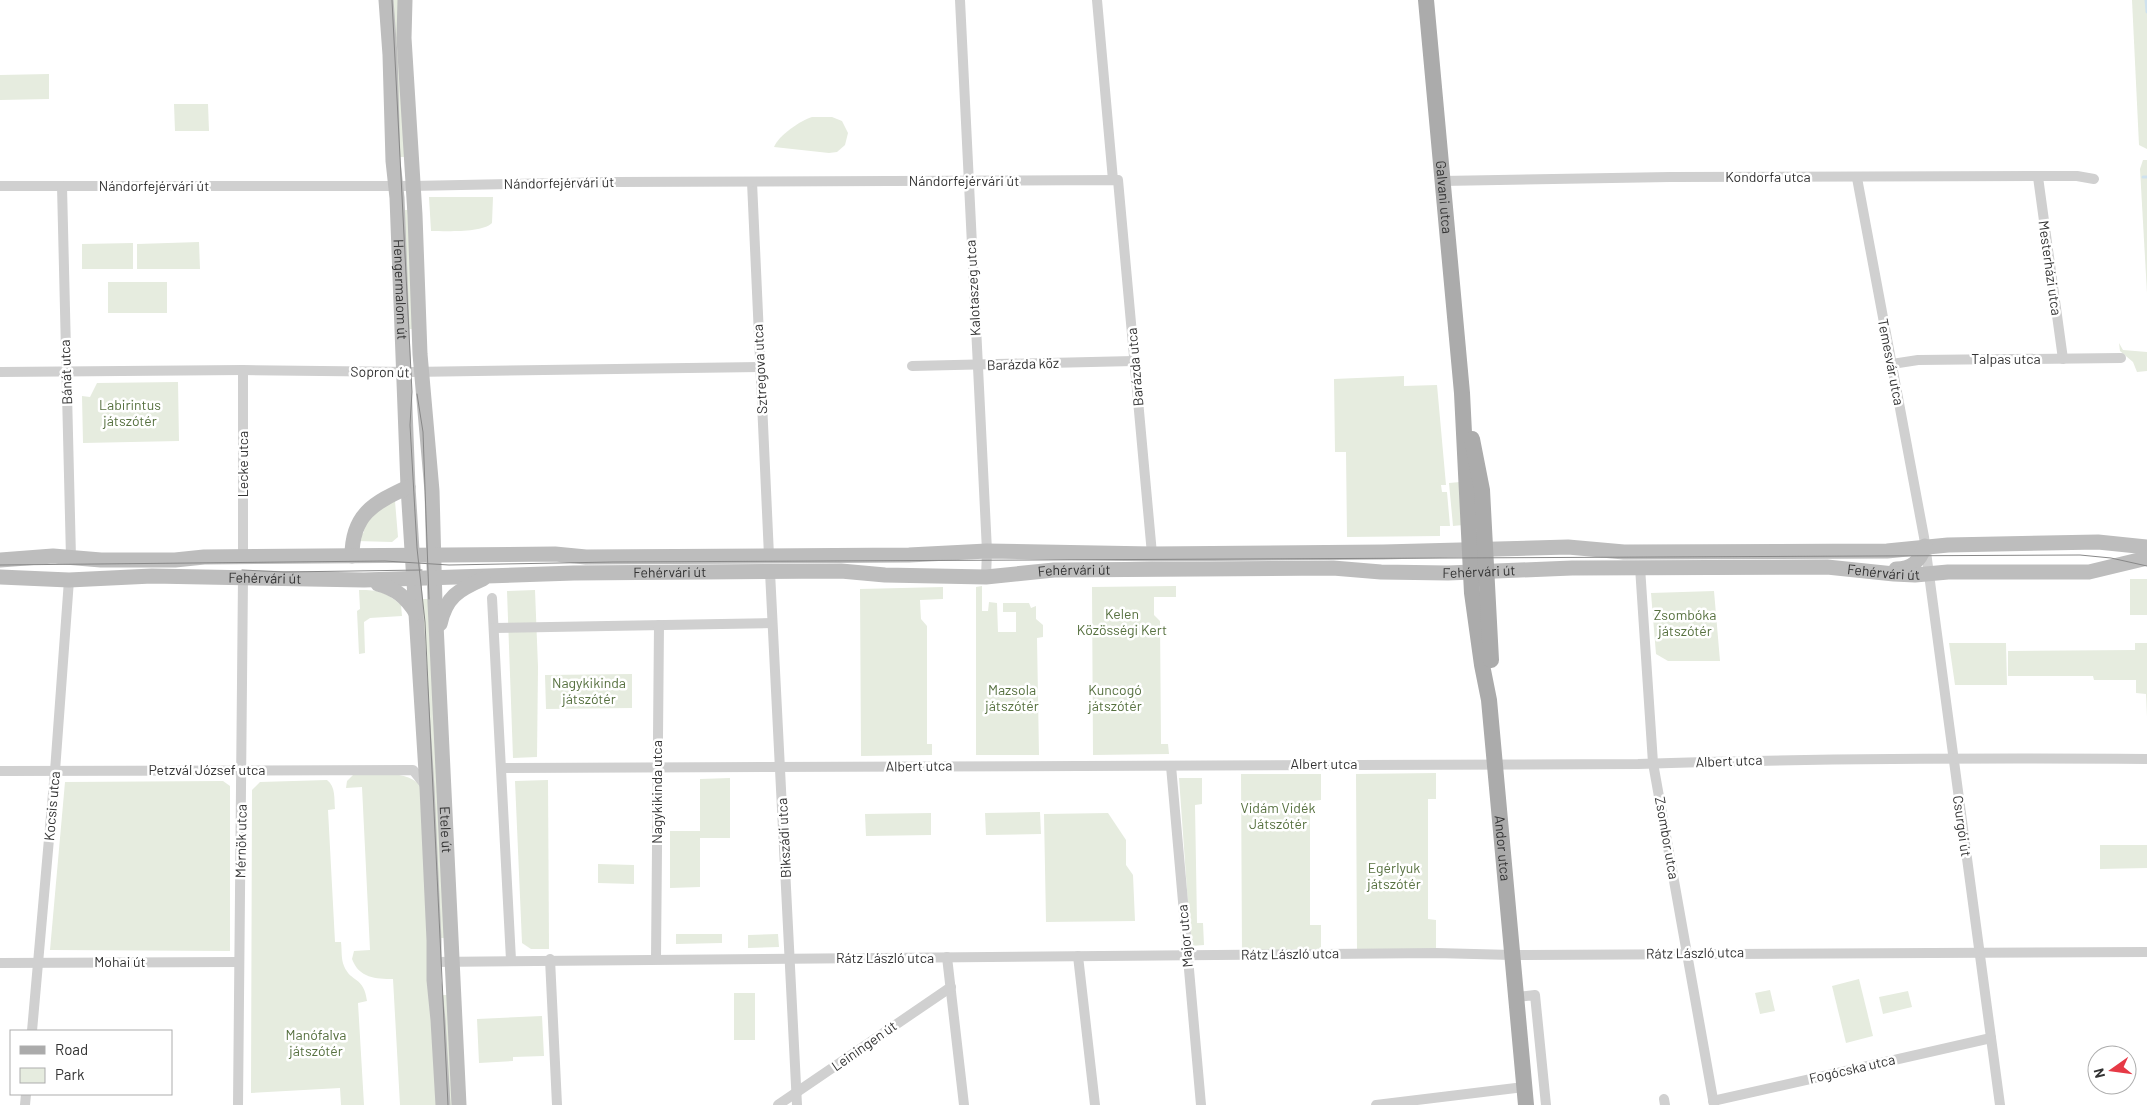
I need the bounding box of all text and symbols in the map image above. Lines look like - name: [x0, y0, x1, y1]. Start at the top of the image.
- street label: Galvani utca: [1433, 160, 1456, 234]
- street label: Kondorfa utca: [1725, 168, 1811, 185]
- street label: Nándorfejérvári út: [909, 172, 1019, 189]
- street label: Nándorfejérvári út: [504, 173, 614, 192]
- street label: Nándorfejérvári út: [99, 177, 209, 194]
- street label: Mesterházi utca: [2035, 219, 2066, 316]
- street label: Hengermalom út: [391, 239, 411, 340]
- street label: Kalotaszeg utca: [961, 240, 984, 337]
- street label: Temesvár utca: [1875, 317, 1908, 407]
- street label: Sztregova utca: [749, 324, 770, 414]
- street label: Barázda utca: [1123, 327, 1146, 407]
- street label: Bánát utca: [56, 339, 75, 405]
- street label: Talpas utca: [1971, 350, 2041, 367]
- street label: Barázda köz: [987, 354, 1059, 373]
- street label: Sopron út: [350, 362, 410, 381]
- park label: Labirintus játszótér: [99, 396, 161, 429]
- street label: Lecke utca: [234, 431, 251, 497]
- street label: Fehérvári út: [1846, 560, 1921, 583]
- street label: Fehérvári út: [1037, 561, 1111, 580]
- street label: Fehérvári út: [1442, 561, 1516, 581]
- street label: Fehérvári út: [633, 563, 706, 581]
- street label: Fehérvári út: [228, 568, 302, 587]
- park label: Kelen Közösségi Kert: [1077, 605, 1167, 638]
- park label: Zsombóka játszótér: [1654, 606, 1716, 639]
- park label: Nagykikinda játszótér: [552, 674, 626, 707]
- park label: Mazsola játszótér: [984, 681, 1039, 714]
- park label: Kuncogó játszótér: [1087, 681, 1142, 714]
- street label: Nagykikinda utca: [648, 740, 665, 844]
- street label: Albert utca: [1695, 751, 1763, 770]
- street label: Albert utca: [1291, 755, 1357, 772]
- street label: Albert utca: [885, 756, 953, 775]
- street label: Petzvál József utca: [149, 761, 265, 778]
- street label: Kocsis utca: [40, 770, 63, 842]
- street label: Csurgói út: [1950, 794, 1975, 858]
- street label: Zsombor utca: [1652, 795, 1683, 881]
- street label: Bikszádi utca: [773, 798, 794, 878]
- park label: Vidám Vidék Játszótér: [1241, 799, 1315, 832]
- street label: Mérnök utca: [231, 804, 250, 878]
- street label: Etele út: [437, 806, 456, 854]
- street label: Andor utca: [1492, 814, 1514, 882]
- park label: Egérlyuk játszótér: [1366, 859, 1421, 892]
- street label: Major utca: [1173, 904, 1196, 968]
- street label: Rátz László utca: [1646, 943, 1744, 962]
- street label: Rátz László utca: [1241, 944, 1339, 963]
- street label: Rátz László utca: [836, 949, 934, 966]
- street label: Mohai út: [94, 953, 146, 970]
- street label: Leiningen út: [828, 1017, 900, 1074]
- park label: Manófalva játszótér: [286, 1026, 346, 1059]
- legend: [10, 1030, 172, 1095]
- text: Road: [55, 1040, 88, 1058]
- north arrow: [2087, 1045, 2137, 1095]
- street label: Fogócska utca: [1807, 1050, 1897, 1087]
- text: Park: [55, 1065, 85, 1083]
- text: N: [2090, 1067, 2108, 1080]

